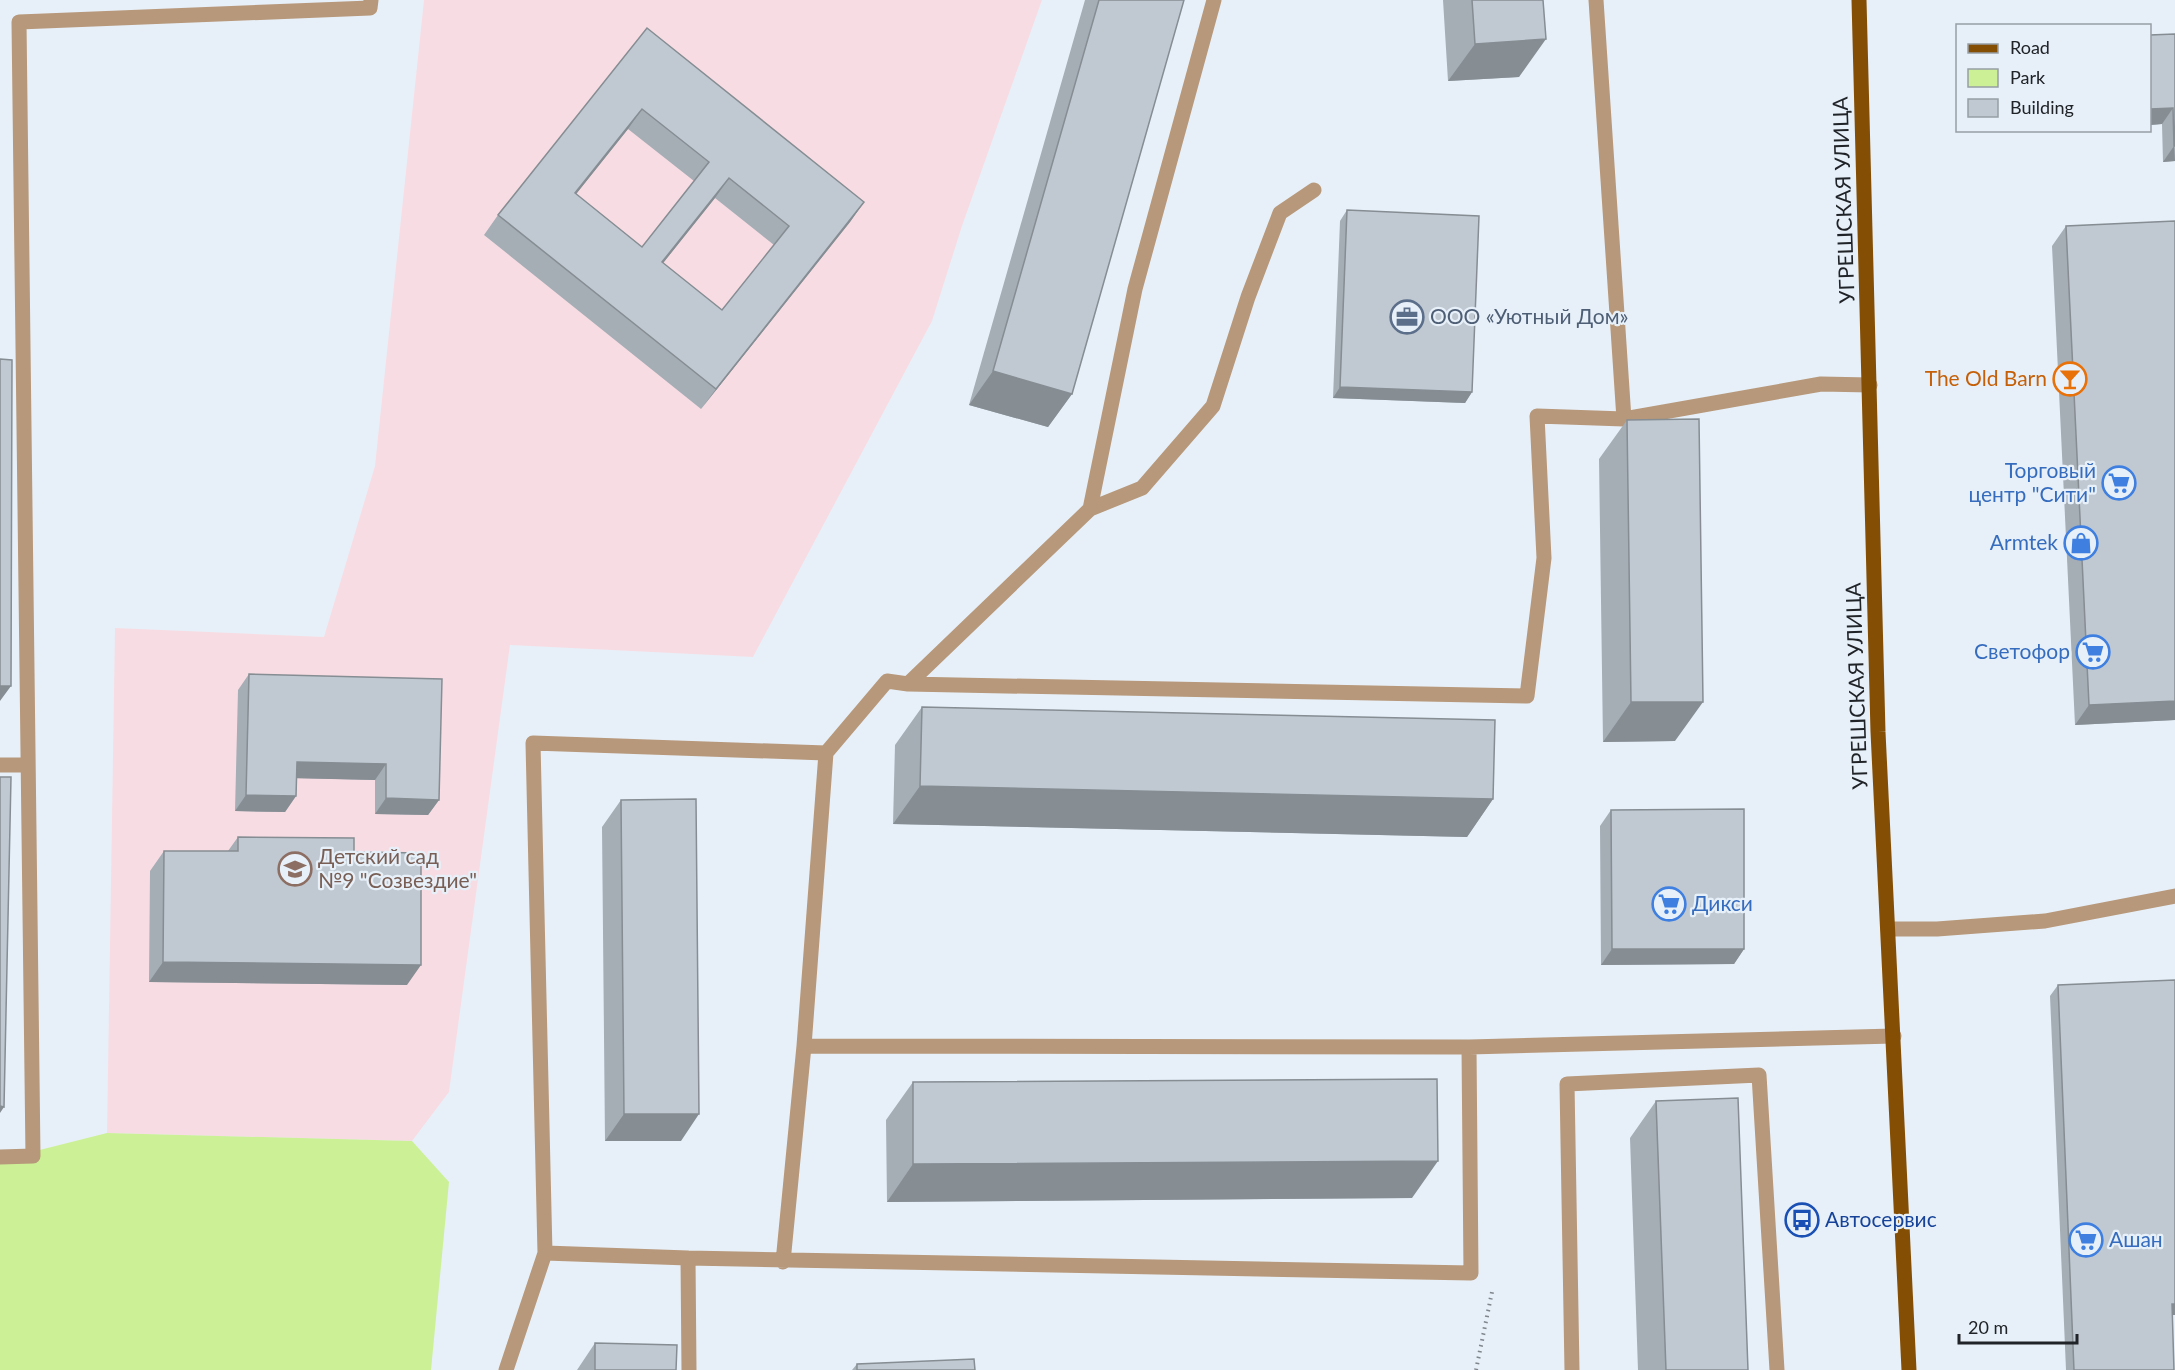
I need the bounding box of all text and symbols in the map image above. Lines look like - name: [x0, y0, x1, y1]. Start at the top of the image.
- legend: [1956, 24, 2151, 132]
- text: Road: [2010, 36, 2050, 58]
- text: Park: [2010, 66, 2046, 88]
- street label: УГРЕШСКАЯ УЛИЦА: [1826, 95, 1859, 304]
- text: Building: [2010, 96, 2074, 118]
- office icon: ООО «Уютный Дом»: [1389, 299, 1425, 335]
- place label: ООО «Уютный Дом»: [1430, 303, 1628, 328]
- bar icon: The Old Barn: [2052, 361, 2088, 397]
- place label: The Old Barn: [1925, 365, 2047, 390]
- place label: Торговый центр "Сити": [1969, 457, 2096, 506]
- supermarket icon: Торговый центр "Сити": [2101, 465, 2137, 501]
- shop icon: Armtek: [2063, 525, 2099, 561]
- place label: Armtek: [1990, 529, 2058, 554]
- street label: УГРЕШСКАЯ УЛИЦА: [1839, 581, 1872, 790]
- supermarket icon: Светофор: [2075, 634, 2111, 670]
- place label: Светофор: [1974, 638, 2070, 663]
- place label: Детский сад №9 "Созвездие": [318, 843, 477, 892]
- school or university icon: Детский сад №9 "Созвездие": [277, 851, 313, 887]
- supermarket icon: Дикси: [1651, 886, 1687, 922]
- place label: Дикси: [1692, 890, 1753, 915]
- bus stop icon: Автосервис: [1784, 1202, 1820, 1238]
- place label: Автосервис: [1825, 1206, 1937, 1231]
- supermarket icon: Ашан: [2068, 1222, 2104, 1258]
- place label: Ашан: [2109, 1226, 2163, 1251]
- scale bar: [1959, 1307, 2078, 1345]
- text: 20 m: [1968, 1316, 2008, 1338]

